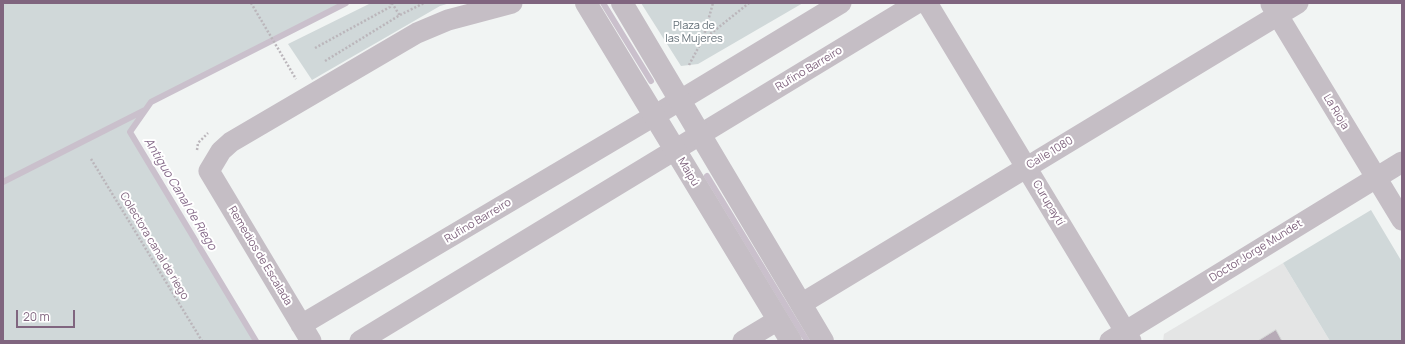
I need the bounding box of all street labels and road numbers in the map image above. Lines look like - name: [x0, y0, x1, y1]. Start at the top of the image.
- street label: Rufino Barreiro: [773, 44, 845, 94]
- street label: La Rioja: [1320, 92, 1352, 132]
- street label: Calle 1080: [1024, 134, 1076, 172]
- street label: Maipú: [674, 155, 702, 189]
- street label: Curupaytí: [1029, 178, 1067, 228]
- street label: Colectora canal de riego: [117, 190, 191, 302]
- street label: Rufino Barreiro: [442, 196, 514, 246]
- street label: Remedios de Escalada: [225, 204, 295, 308]
- street label: Doctor Jorge Mundet: [1207, 217, 1305, 285]

